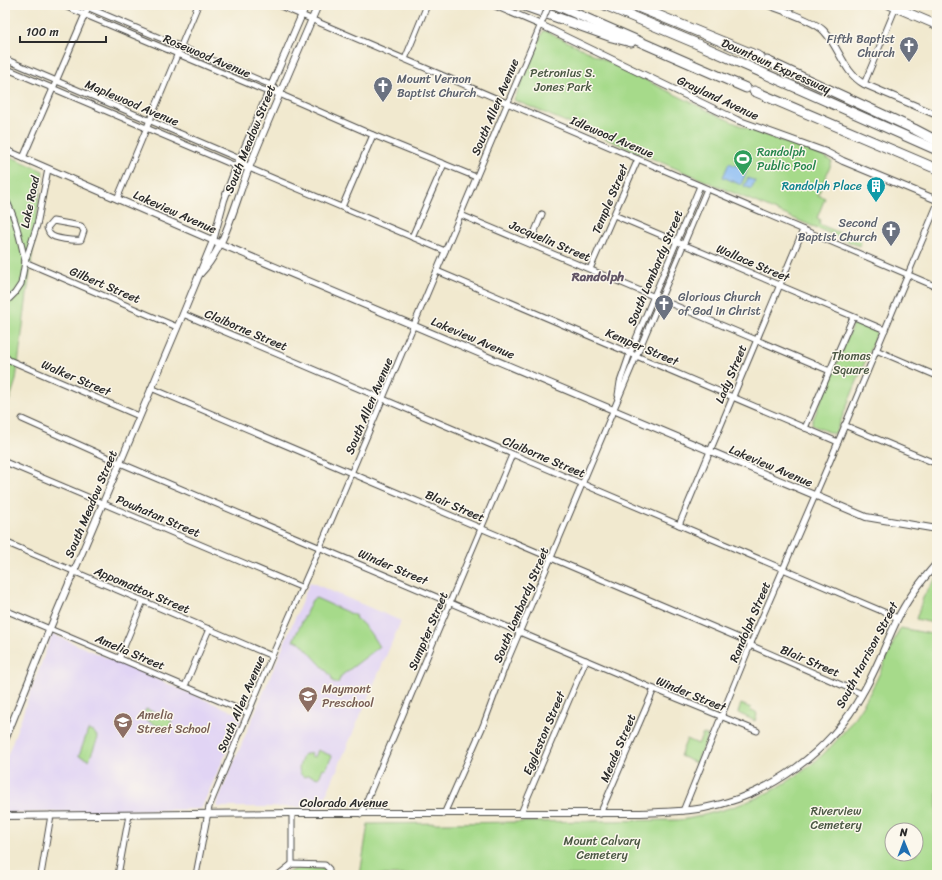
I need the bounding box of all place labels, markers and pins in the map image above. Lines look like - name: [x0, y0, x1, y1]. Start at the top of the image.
- place label: Fifth Baptist Church: [827, 28, 895, 64]
- church icon: Fifth Baptist Church: [898, 35, 920, 63]
- place label: Mount Vernon Baptist Church: [397, 68, 476, 104]
- church icon: Mount Vernon Baptist Church: [372, 75, 394, 103]
- place label: Randolph Public Pool: [757, 141, 816, 177]
- sports icon: Randolph Public Pool: [732, 148, 754, 176]
- place label: Randolph Place: [782, 175, 862, 197]
- building icon: Randolph Place: [865, 175, 887, 203]
- place label: Second Baptist Church: [798, 212, 878, 248]
- church icon: Second Baptist Church: [880, 219, 902, 247]
- place label: Glorious Church of God in Christ: [678, 286, 761, 322]
- church icon: Glorious Church of God in Christ: [653, 293, 675, 321]
- place label: Maymont Preschool: [322, 678, 374, 714]
- school or university icon: Maymont Preschool: [297, 685, 319, 713]
- place label: Amelia Street School: [136, 704, 211, 740]
- school or university icon: Amelia Street School: [112, 711, 134, 739]

